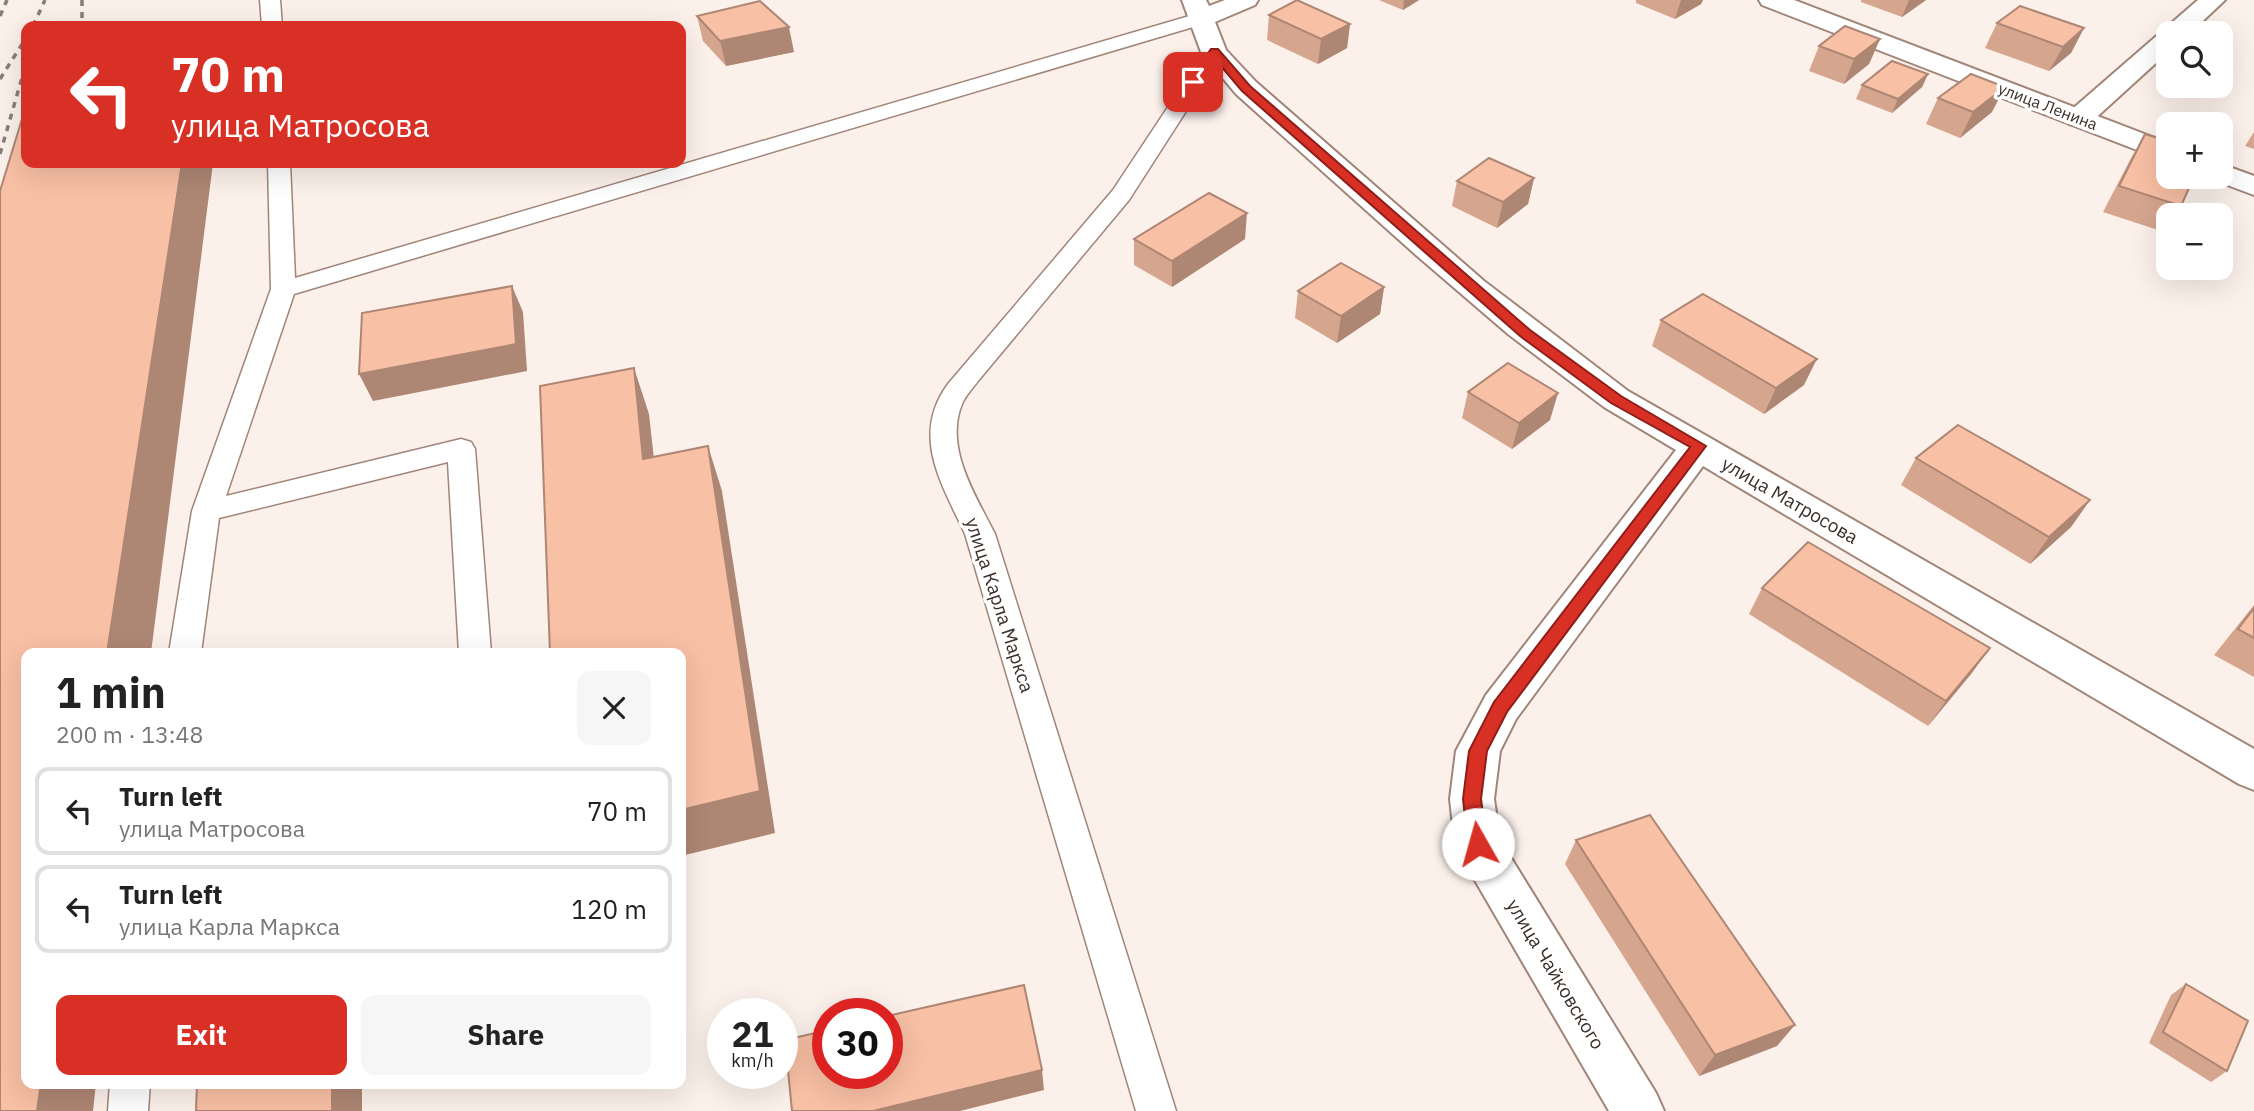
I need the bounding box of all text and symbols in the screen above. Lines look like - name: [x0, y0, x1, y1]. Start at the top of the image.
- map controls: [2156, 21, 2233, 280]
- button: search: [2156, 21, 2233, 98]
- text: 70 m: [171, 42, 285, 105]
- icon: left: [56, 49, 147, 140]
- pin: [1163, 52, 1223, 112]
- icon: arrive: [1174, 63, 1212, 101]
- street label: улица Ленина: [1996, 78, 2101, 134]
- text: улица Матросова: [171, 104, 430, 146]
- button: +: [2156, 112, 2233, 189]
- button: −: [2156, 203, 2233, 280]
- street label: улица Матросова: [1717, 451, 1863, 549]
- street label: улица Карла Маркса: [960, 514, 1040, 696]
- text: 1 min: [56, 665, 166, 720]
- button: close: [577, 671, 651, 745]
- text: 200 m · 13:48: [56, 719, 203, 749]
- text: Turn left: [119, 779, 222, 813]
- icon: left: [60, 792, 98, 830]
- text: 70 m: [587, 794, 647, 828]
- position arrow: [1441, 807, 1515, 881]
- text: улица Матросова: [119, 813, 305, 843]
- text: Turn left: [119, 877, 222, 911]
- icon: left: [60, 890, 98, 928]
- text: 120 m: [571, 892, 647, 926]
- street label: улица Чайковского: [1502, 895, 1610, 1053]
- text: улица Карла Маркса: [119, 911, 340, 941]
- button: Exit: [56, 995, 347, 1075]
- button: Share: [361, 995, 651, 1075]
- speed limit sign: 30: [812, 998, 903, 1089]
- text: 21: [731, 1011, 774, 1057]
- text: km/h: [731, 1049, 774, 1072]

